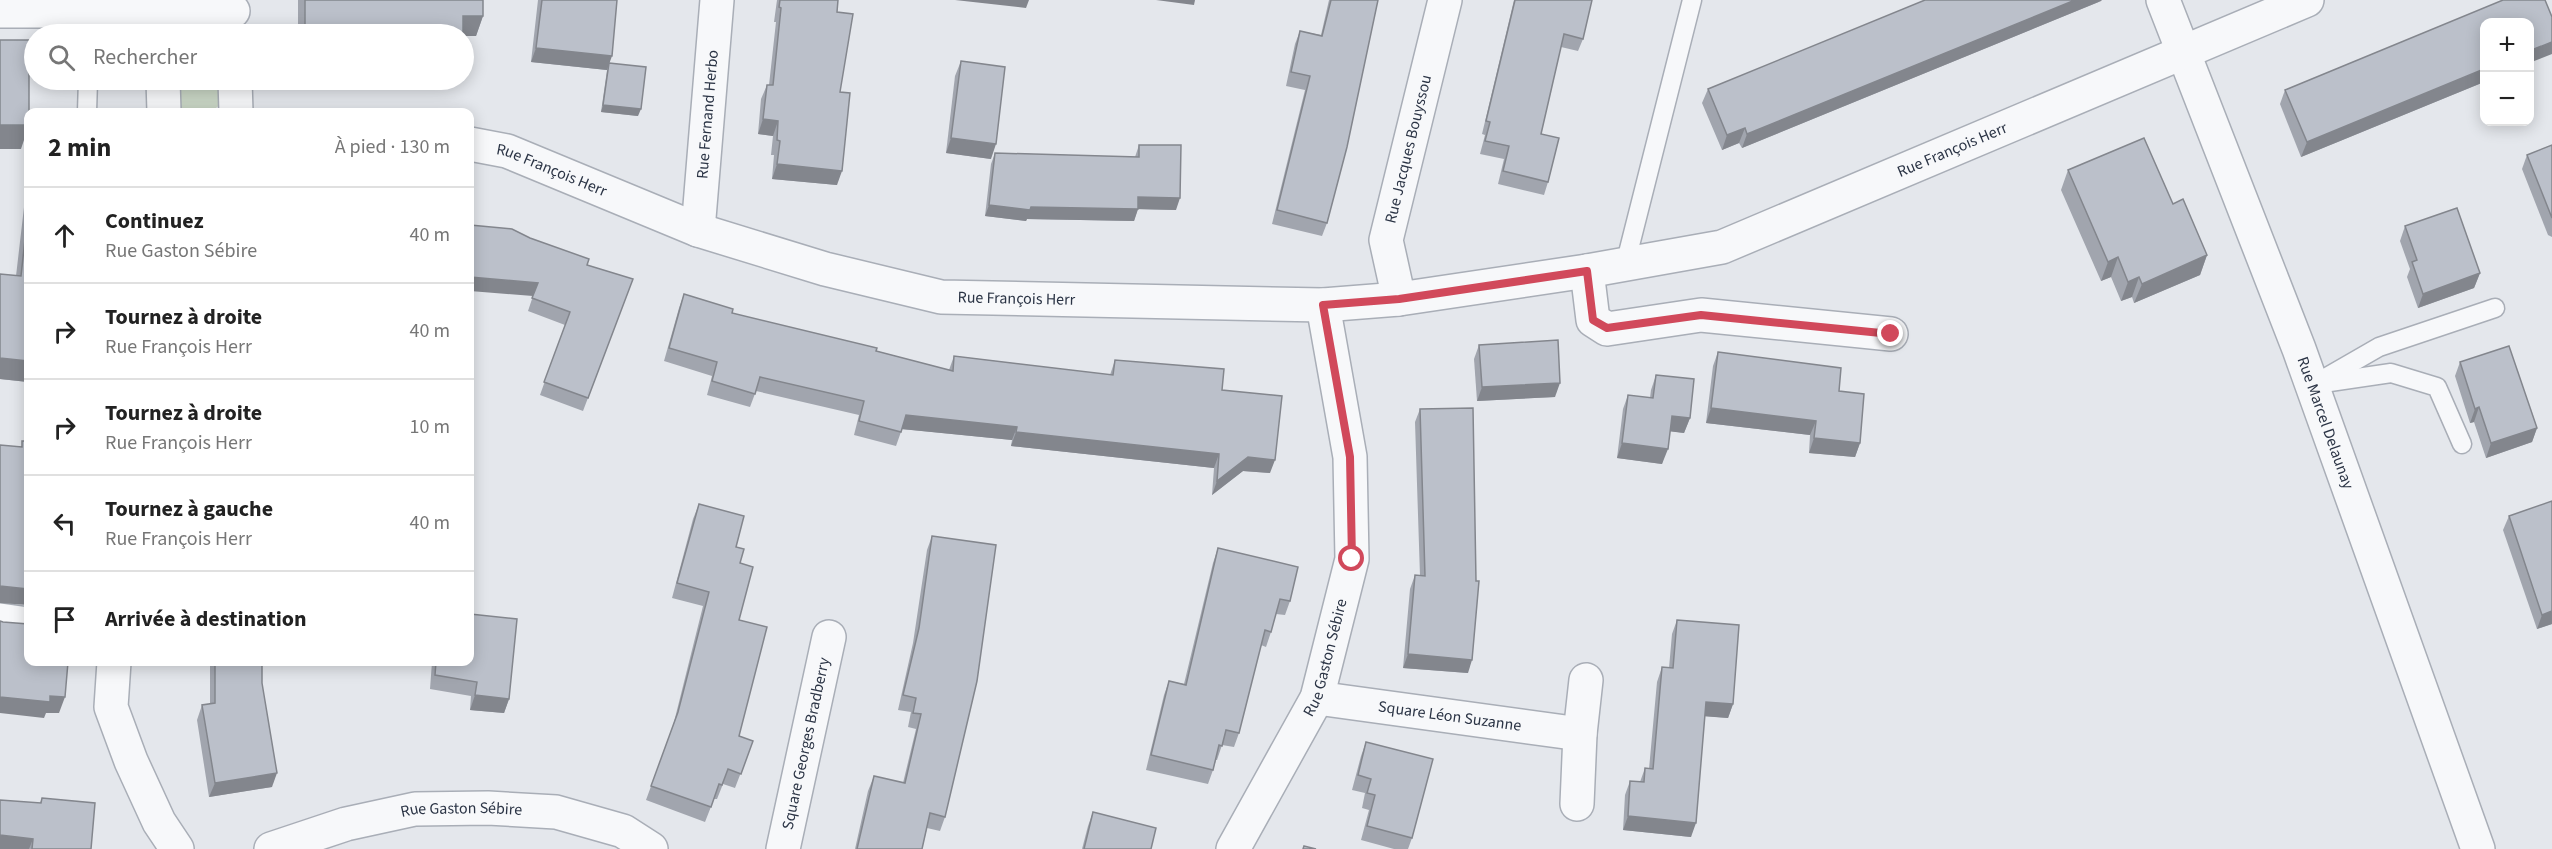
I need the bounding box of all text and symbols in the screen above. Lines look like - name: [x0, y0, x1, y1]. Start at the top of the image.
- map controls: [2480, 18, 2534, 126]
- button: +: [2480, 18, 2534, 72]
- search box: [24, 24, 474, 90]
- icon: search: [45, 41, 78, 74]
- text: Rechercher: [93, 41, 197, 73]
- street label: Rue Fernand Herbo: [691, 49, 724, 180]
- button: −: [2480, 72, 2534, 126]
- street label: Rue Jacques Bouyssou: [1379, 73, 1437, 226]
- street label: Rue François Herr: [1894, 117, 2011, 183]
- text: 2 min: [48, 129, 111, 166]
- text: À pied · 130 m: [335, 133, 450, 161]
- street label: Rue François Herr: [495, 138, 611, 202]
- text: Continuez: [105, 205, 204, 237]
- icon: ahead: [48, 219, 81, 252]
- text: 40 m: [410, 221, 450, 249]
- text: Rue Gaston Sébire: [105, 237, 257, 265]
- street label: Rue François Herr: [957, 286, 1076, 311]
- text: Tournez à droite: [105, 301, 262, 333]
- icon: right: [48, 315, 81, 348]
- text: 40 m: [410, 317, 450, 345]
- route end: [1877, 320, 1903, 346]
- text: Rue François Herr: [105, 333, 252, 361]
- street label: Rue Marcel Delaunay: [2292, 354, 2359, 493]
- text: Tournez à droite: [105, 397, 262, 429]
- icon: right: [48, 411, 81, 444]
- text: 10 m: [410, 413, 450, 441]
- text: Rue François Herr: [105, 429, 252, 457]
- text: Tournez à gauche: [105, 493, 273, 525]
- icon: left: [48, 507, 81, 540]
- text: 40 m: [410, 509, 450, 537]
- text: Rue François Herr: [105, 525, 252, 553]
- route start: [1338, 545, 1364, 571]
- street label: Rue Gaston Sébire: [1298, 596, 1353, 721]
- icon: arrive: [48, 603, 81, 636]
- text: Arrivée à destination: [105, 603, 307, 635]
- street label: Square Georges Bradberry: [777, 655, 835, 832]
- street label: Square Léon Suzanne: [1377, 695, 1523, 737]
- street label: Rue Gaston Sébire: [398, 797, 523, 823]

